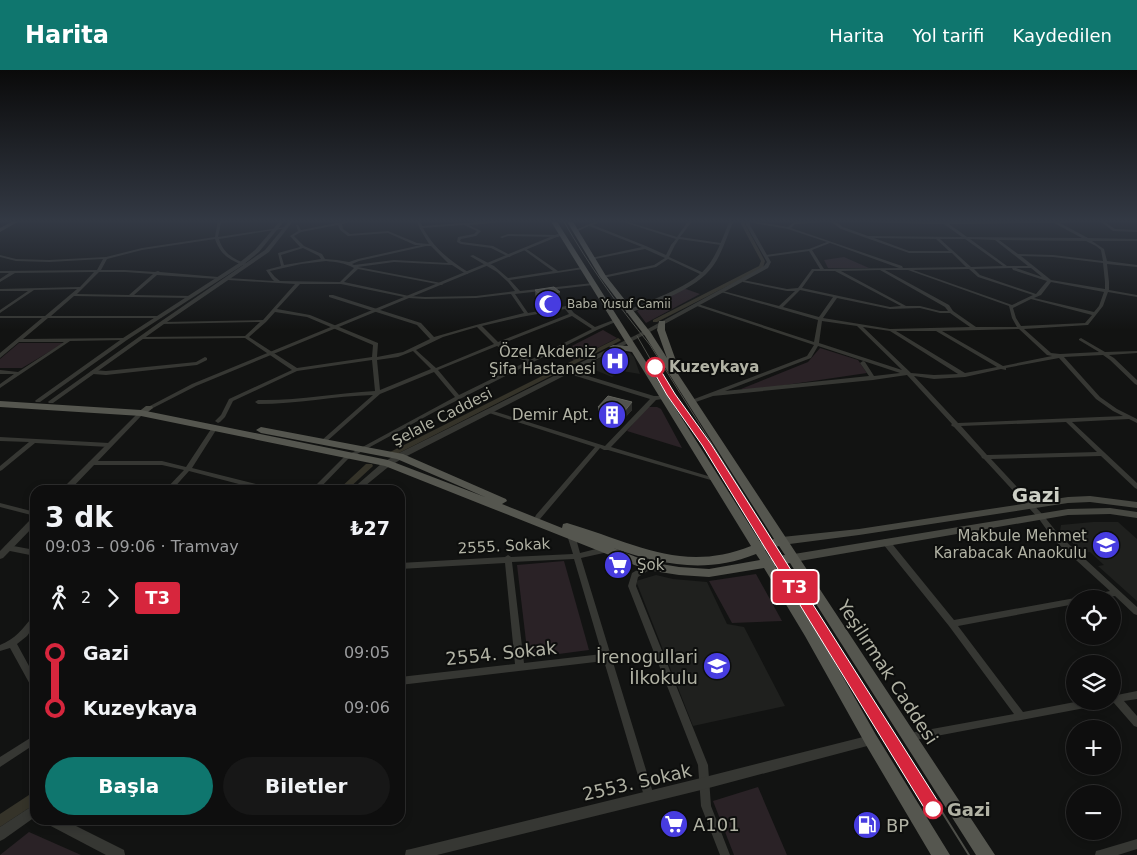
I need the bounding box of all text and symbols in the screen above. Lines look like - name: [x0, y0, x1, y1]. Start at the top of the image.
- text: Harita: [25, 21, 109, 49]
- text: Harita: [829, 25, 884, 46]
- text: Yol tarifi: [912, 25, 984, 46]
- text: Kaydedilen: [1012, 25, 1112, 46]
- mosque icon: Baba Yusuf Camii: [533, 289, 563, 319]
- place label: Baba Yusuf Camii: [567, 297, 671, 311]
- place label: Özel Akdeniz Şifa Hastanesi: [489, 342, 596, 378]
- hospital icon: Özel Akdeniz Şifa Hastanesi: [600, 346, 630, 376]
- marker: Kuzeykaya: [645, 357, 665, 377]
- place label: Kuzeykaya: [669, 358, 759, 376]
- street label: Şelale Caddesi: [389, 384, 495, 450]
- building icon: Demir Apt.: [597, 400, 627, 430]
- place label: Demir Apt.: [512, 406, 593, 424]
- district label: Gazi: [1012, 483, 1060, 507]
- text: 3 dk: [45, 501, 113, 534]
- text: ₺27: [350, 517, 390, 539]
- place label: Makbule Mehmet Karabacak Anaokulu: [934, 527, 1087, 562]
- school or university icon: Makbule Mehmet Karabacak Anaokulu: [1091, 530, 1121, 560]
- street label: 2555. Sokak: [457, 535, 551, 557]
- text: 09:03 – 09:06 · Tramvay: [45, 537, 239, 556]
- supermarket icon: Şok: [603, 550, 633, 580]
- place label: Şok: [637, 556, 665, 574]
- line badge: T3: [772, 571, 818, 603]
- text: T3: [783, 576, 807, 597]
- icon: walk: [45, 584, 73, 612]
- icon: forward: [99, 584, 127, 612]
- text: T3: [145, 587, 170, 608]
- text: 2: [81, 588, 91, 607]
- map controls: [1066, 590, 1121, 840]
- button: locate: [1066, 590, 1121, 645]
- street label: Yeşilırmak Caddesi: [833, 595, 942, 748]
- street label: 2554. Sokak: [445, 637, 558, 669]
- text: Gazi: [83, 642, 129, 664]
- text: 09:05: [344, 643, 390, 662]
- place label: İrenogullari İlkokulu: [596, 646, 698, 688]
- school or university icon: İrenogullari İlkokulu: [702, 651, 732, 681]
- button: layers: [1066, 655, 1121, 710]
- text: Kuzeykaya: [83, 697, 197, 719]
- text: 09:06: [344, 698, 390, 717]
- button: +: [1066, 720, 1121, 775]
- button: Başla: [45, 757, 213, 815]
- button: Biletler: [223, 757, 390, 815]
- street label: 2553. Sokak: [580, 759, 694, 805]
- button: −: [1066, 785, 1121, 840]
- marker: Gazi: [923, 799, 943, 819]
- place label: Gazi: [947, 799, 991, 820]
- supermarket icon: A101: [659, 809, 689, 839]
- fuel station icon: BP: [852, 810, 882, 840]
- place label: A101: [693, 814, 740, 835]
- place label: BP: [886, 815, 909, 836]

